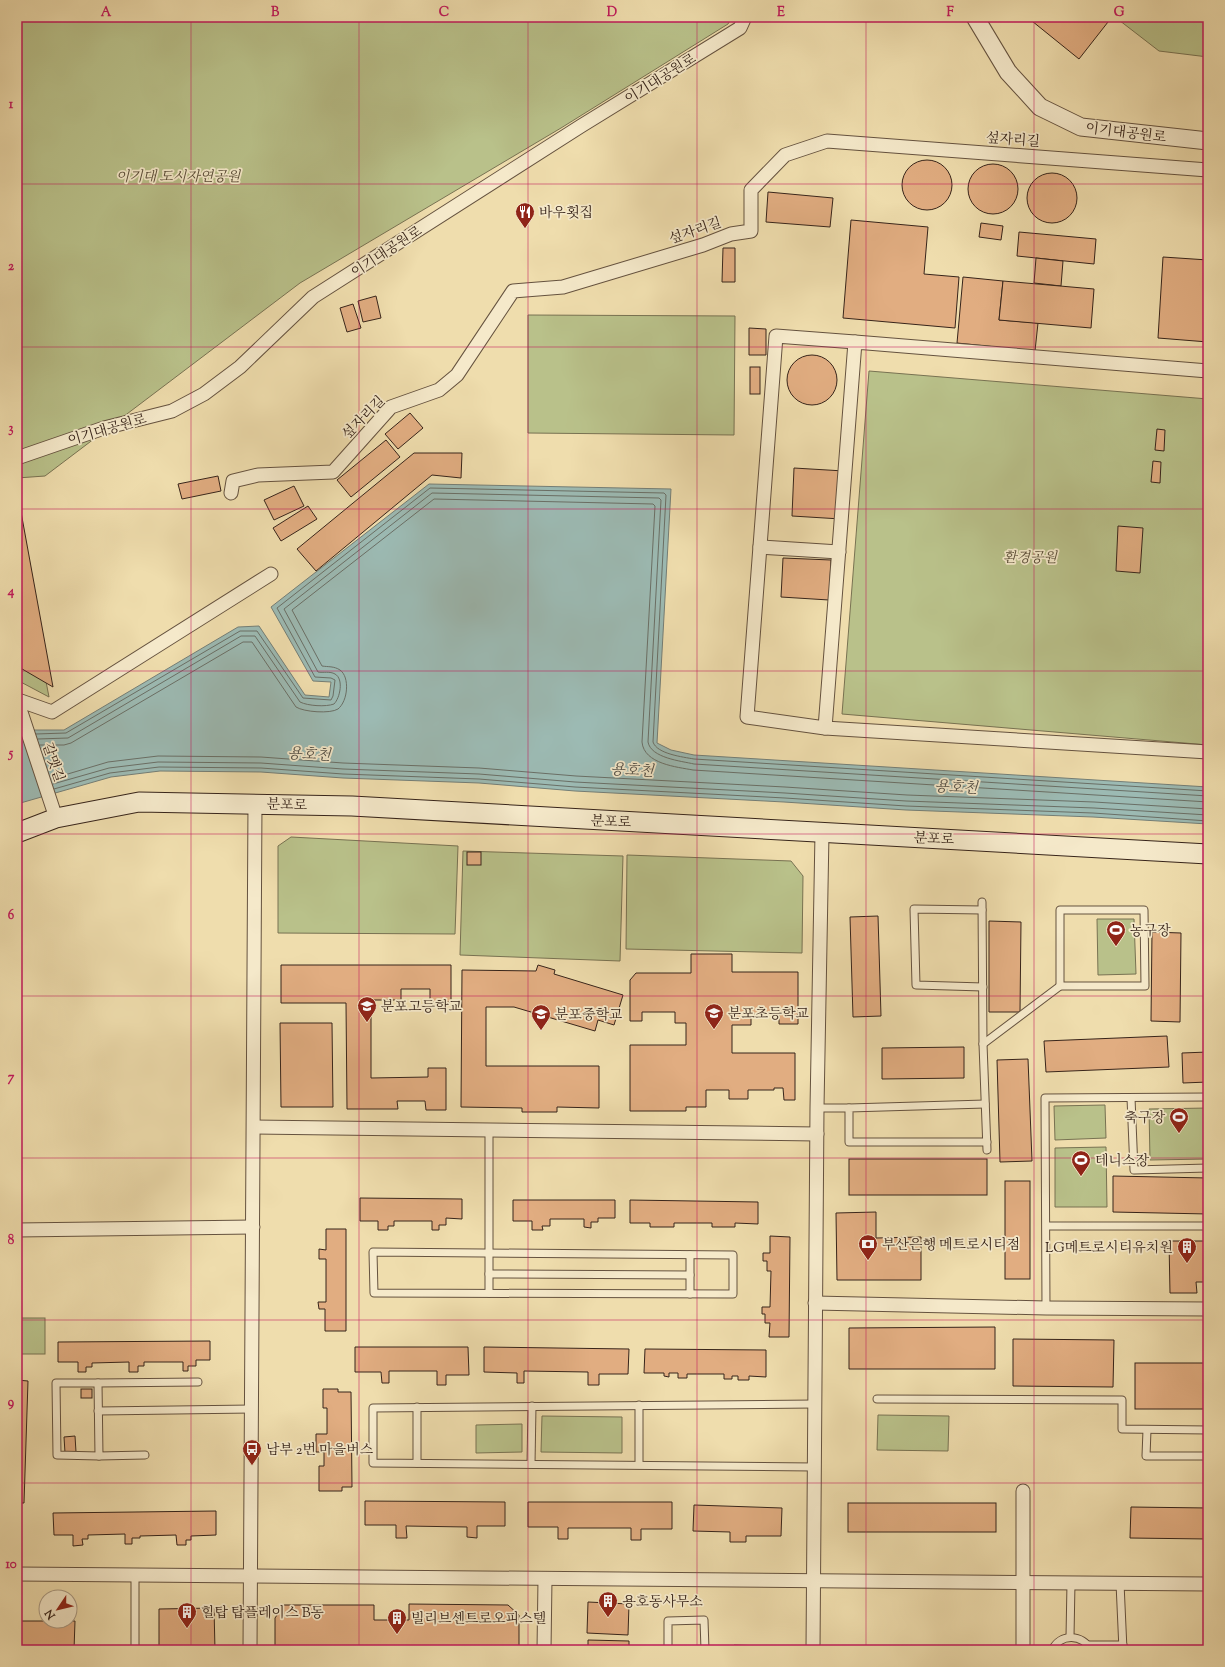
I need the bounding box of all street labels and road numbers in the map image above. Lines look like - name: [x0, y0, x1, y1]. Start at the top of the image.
- street label: 이기대공원로: [621, 49, 701, 110]
- street label: 이기대공원로: [1084, 119, 1168, 149]
- street label: 섶자리길: [985, 129, 1041, 153]
- street label: 섶자리길: [667, 214, 724, 250]
- street label: 이기대공원로: [348, 222, 427, 283]
- street label: 섶자리길: [338, 392, 391, 445]
- street label: 이기대공원로: [66, 410, 150, 452]
- street label: 갈맷길: [36, 740, 68, 785]
- street label: 분포로: [266, 795, 308, 817]
- street label: 분포로: [590, 812, 632, 834]
- street label: 분포로: [913, 829, 955, 851]

